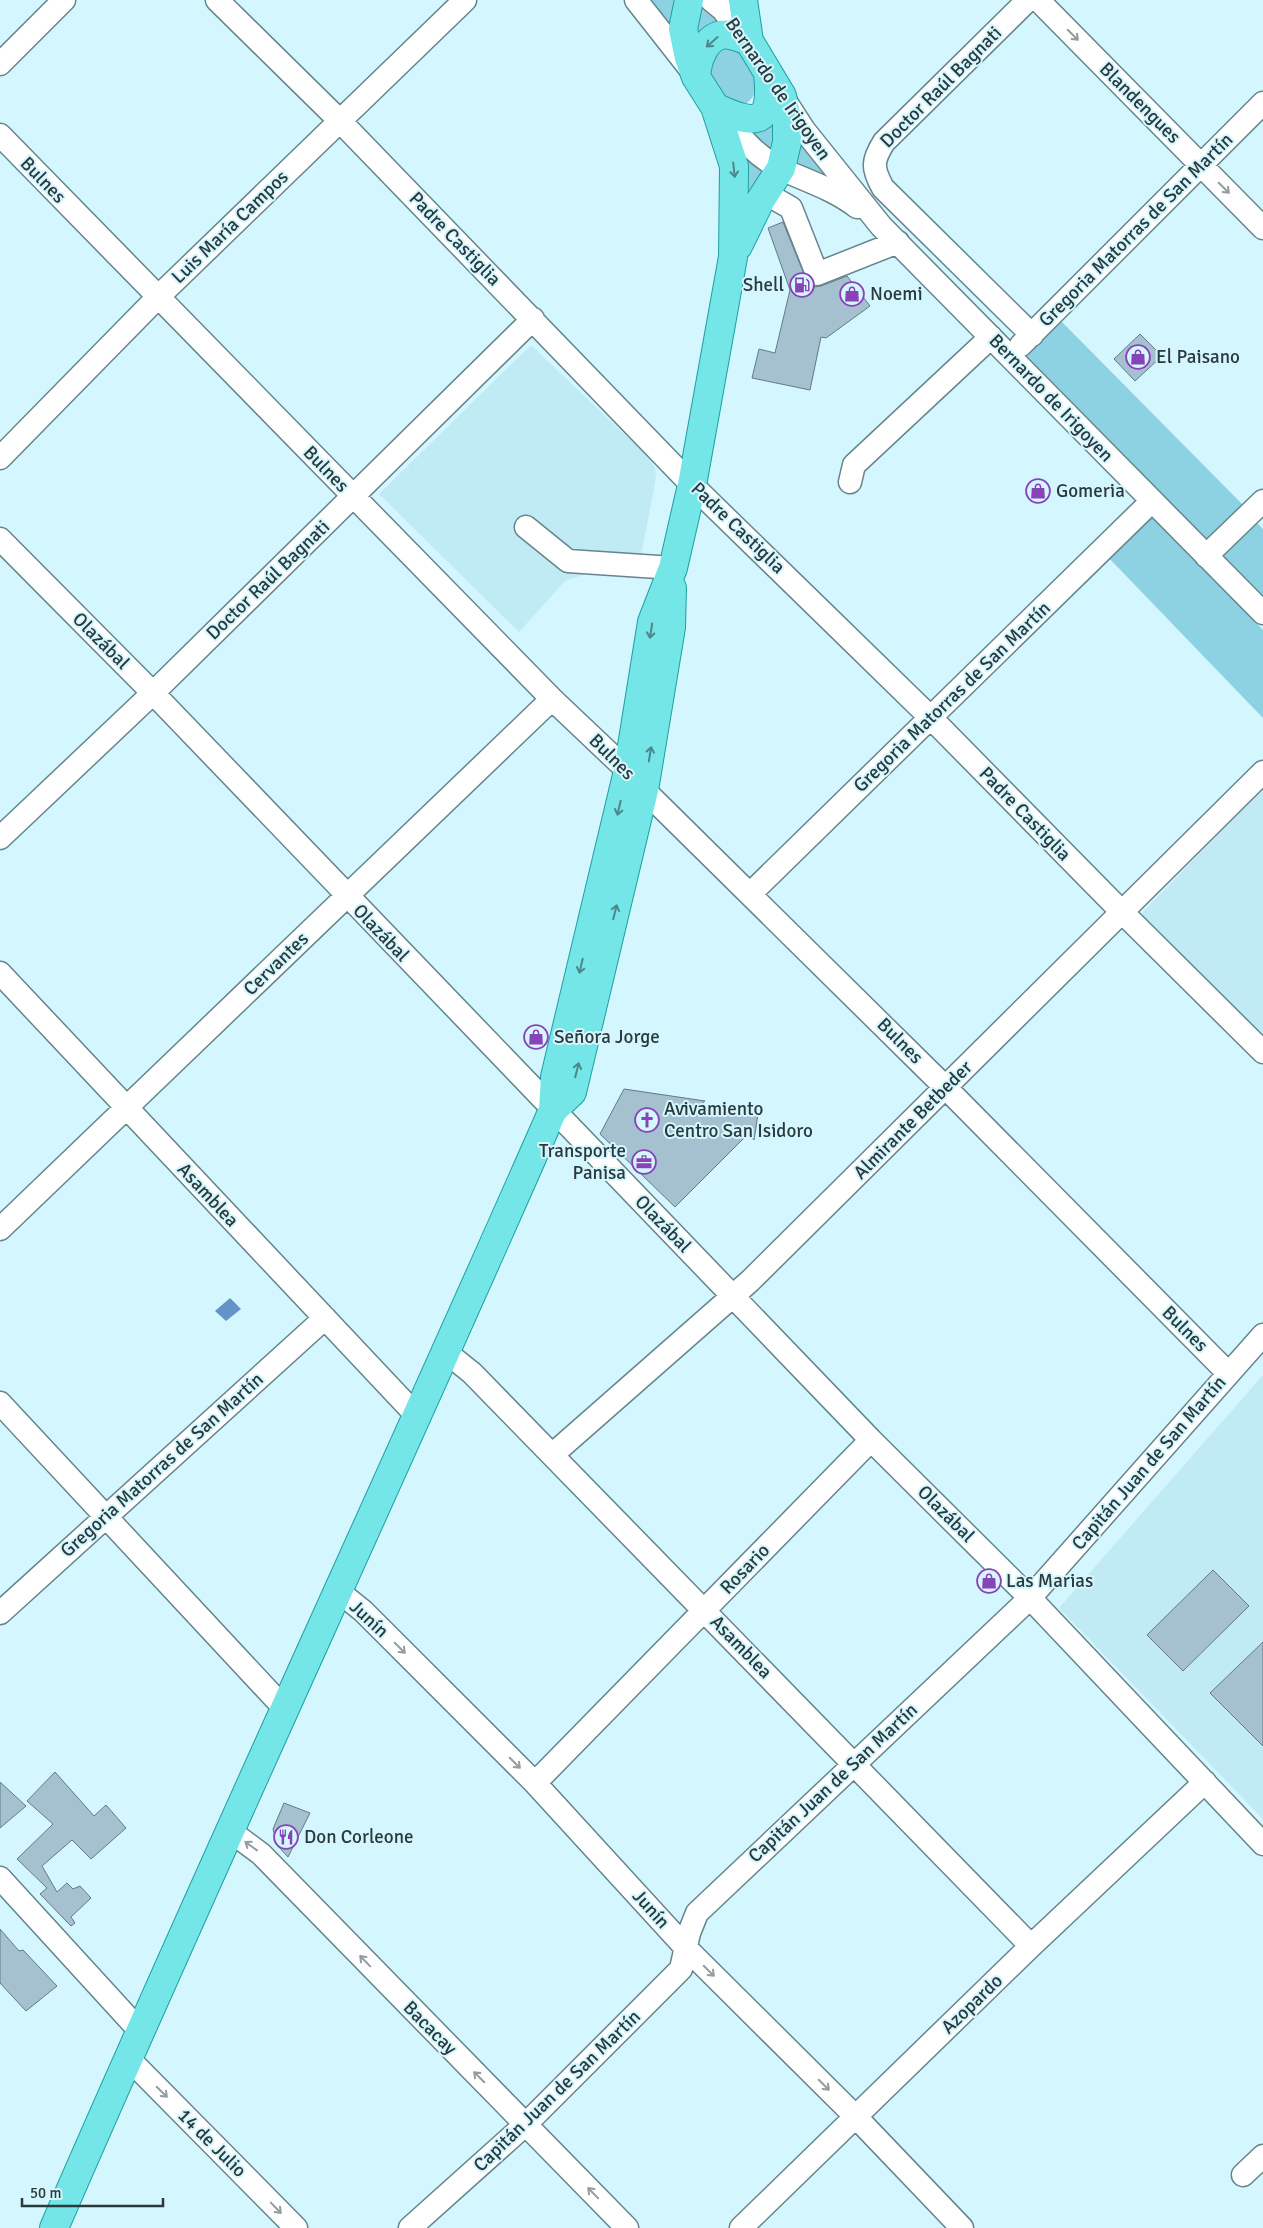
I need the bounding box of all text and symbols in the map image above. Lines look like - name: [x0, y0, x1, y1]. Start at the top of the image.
- street label: Bernardo de Irigoyen: [720, 13, 836, 165]
- street label: Doctor Raúl Bagnati: [875, 21, 1007, 153]
- one-way arrow: [1066, 28, 1078, 40]
- one-way arrow: [706, 36, 719, 48]
- street label: Blandengues: [1094, 57, 1186, 149]
- street label: Gregoria Matorras de San Martín: [1034, 128, 1238, 332]
- street label: Bulnes: [15, 152, 71, 208]
- one-way arrow: [729, 162, 739, 178]
- street label: Luis María Campos: [167, 165, 293, 289]
- one-way arrow: [1217, 181, 1229, 193]
- street label: Padre Castiglia: [404, 187, 506, 291]
- fuel station icon: Shell: [789, 272, 815, 298]
- place label: Shell: [743, 273, 784, 297]
- shop icon: Noemi: [839, 281, 865, 307]
- place label: Noemi: [870, 282, 923, 306]
- street label: Bernardo de Irigoyen: [984, 329, 1118, 467]
- shop icon: El Paisano: [1125, 344, 1151, 370]
- place label: El Paisano: [1156, 345, 1240, 369]
- street label: Bulnes: [298, 441, 354, 497]
- street label: Padre Castiglia: [686, 477, 790, 579]
- shop icon: Gomeria: [1025, 478, 1051, 504]
- place label: Gomeria: [1056, 479, 1125, 503]
- street label: Doctor Raúl Bagnati: [201, 515, 335, 645]
- street label: Gregoria Matorras de San Martín: [848, 596, 1056, 798]
- street label: Olazábal: [67, 607, 135, 675]
- one-way arrow: [646, 622, 656, 638]
- street label: Bulnes: [584, 729, 640, 785]
- one-way arrow: [646, 746, 656, 762]
- street label: Padre Castiglia: [974, 762, 1076, 866]
- one-way arrow: [614, 799, 623, 815]
- street label: Olazábal: [348, 899, 414, 967]
- one-way arrow: [611, 905, 620, 921]
- street label: Cervantes: [238, 927, 314, 1001]
- one-way arrow: [576, 957, 585, 973]
- street label: Bulnes: [872, 1013, 928, 1069]
- shop icon: Señora Jorge: [523, 1024, 549, 1050]
- place label: Señora Jorge: [554, 1025, 660, 1049]
- street label: Almirante Betbeder: [849, 1056, 977, 1184]
- one-way arrow: [573, 1063, 582, 1079]
- place label: Avivamiento Centro San Isidoro: [664, 1097, 813, 1143]
- church icon: Avivamiento Centro San Isidoro: [634, 1107, 660, 1133]
- place label: Transporte Panisa: [539, 1139, 626, 1185]
- office icon: Transporte Panisa: [631, 1149, 657, 1175]
- street label: Asamblea: [172, 1158, 244, 1232]
- street label: Olazábal: [630, 1190, 696, 1258]
- street label: Bulnes: [1157, 1301, 1213, 1357]
- street label: Gregoria Matorras de San Martín: [56, 1367, 268, 1563]
- street label: Capitán Juan de San Martín: [1067, 1371, 1231, 1555]
- street label: Olazábal: [912, 1480, 980, 1548]
- street label: Rosario: [715, 1539, 775, 1599]
- shop icon: Las Marias: [976, 1568, 1002, 1594]
- place label: Las Marias: [1006, 1569, 1093, 1593]
- street label: Junín: [344, 1595, 394, 1643]
- street label: Asamblea: [705, 1610, 777, 1684]
- one-way arrow: [393, 1642, 406, 1654]
- street label: Capitán Juan de San Martín: [743, 1698, 923, 1868]
- one-way arrow: [508, 1756, 520, 1768]
- restaurant icon: Don Corleone: [273, 1824, 299, 1850]
- place label: Don Corleone: [304, 1825, 414, 1849]
- one-way arrow: [245, 1841, 258, 1852]
- street label: Junín: [627, 1884, 675, 1934]
- one-way arrow: [359, 1955, 371, 1968]
- one-way arrow: [703, 1965, 715, 1977]
- street label: Azopardo: [936, 1969, 1008, 2039]
- street label: Bacacay: [398, 1996, 462, 2060]
- street label: Capitán Juan de San Martín: [468, 2005, 646, 2177]
- one-way arrow: [473, 2071, 485, 2084]
- one-way arrow: [818, 2079, 830, 2091]
- one-way arrow: [156, 2086, 168, 2099]
- street label: 14 de Julio: [172, 2103, 252, 2183]
- scale bar: [22, 2176, 164, 2208]
- text: 50 m: [30, 2184, 61, 2202]
- one-way arrow: [587, 2187, 599, 2199]
- one-way arrow: [270, 2202, 282, 2214]

